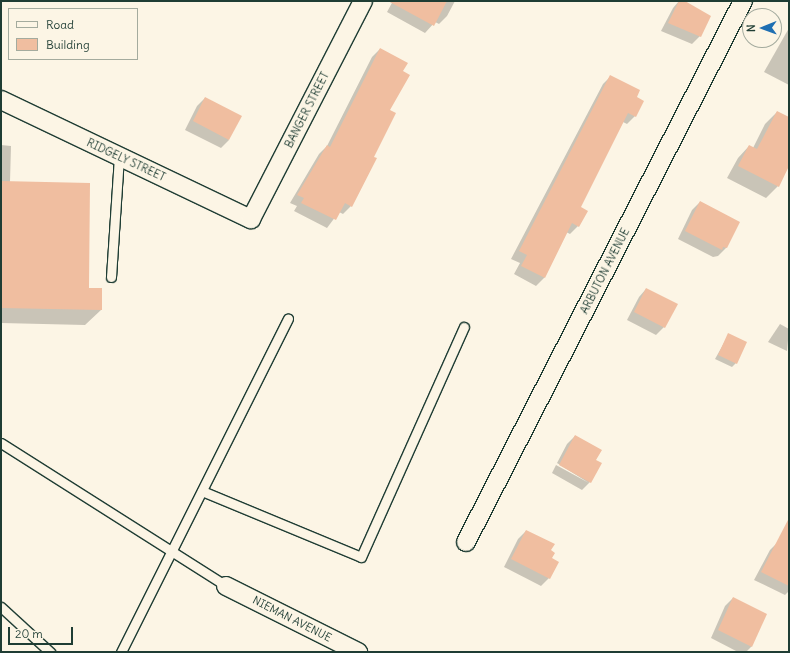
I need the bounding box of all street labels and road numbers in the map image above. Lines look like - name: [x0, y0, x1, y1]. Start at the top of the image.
- street label: BANGER STREET: [282, 70, 332, 150]
- street label: RIDGELY STREET: [85, 136, 167, 184]
- street label: ARBUTON AVENUE: [578, 226, 632, 316]
- street label: NIEMAN AVENUE: [250, 593, 334, 645]

